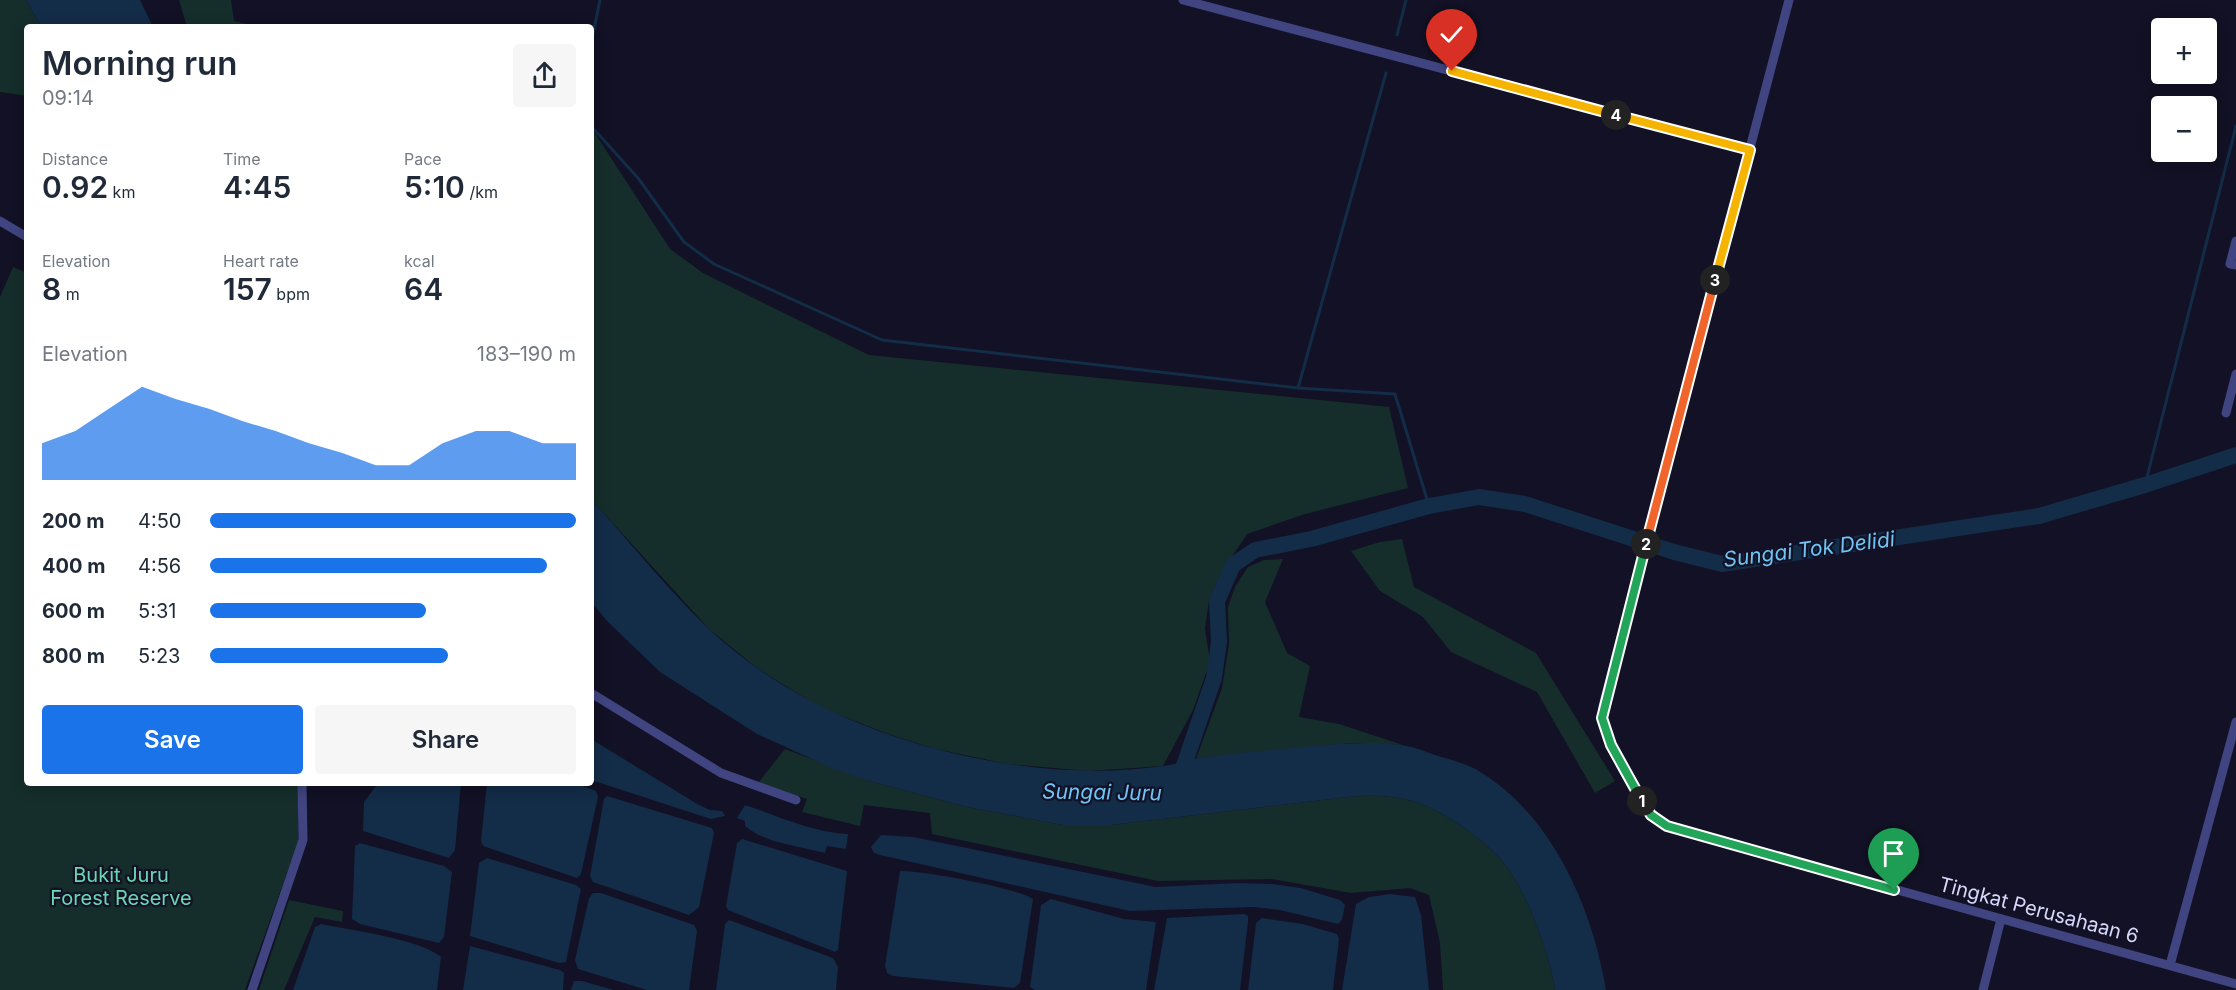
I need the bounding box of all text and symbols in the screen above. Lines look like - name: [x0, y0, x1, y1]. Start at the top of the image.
- pin: [1426, 9, 1477, 71]
- icon: check: [1435, 18, 1468, 51]
- map controls: [2151, 18, 2217, 162]
- button: +: [2151, 18, 2217, 84]
- text: Morning run: [42, 43, 237, 83]
- button: share: [513, 44, 576, 107]
- text: 09:14: [42, 86, 94, 110]
- button: −: [2151, 96, 2217, 162]
- pin: 4: [1601, 100, 1631, 130]
- text: 4: [1611, 105, 1621, 125]
- text: Distance: [42, 149, 108, 169]
- text: Time: [223, 149, 261, 169]
- text: Pace: [404, 149, 442, 169]
- text: 0.92: [42, 169, 108, 205]
- text: 4:45: [223, 169, 291, 205]
- text: 5:10: [404, 169, 465, 205]
- text: km: [108, 182, 135, 202]
- text: /km: [465, 182, 498, 202]
- text: Elevation: [42, 251, 111, 271]
- text: Heart rate: [223, 251, 299, 271]
- text: kcal: [404, 251, 435, 271]
- pin: 3: [1700, 265, 1730, 295]
- text: 3: [1710, 270, 1720, 290]
- text: 8: [42, 271, 61, 307]
- text: 157: [223, 271, 272, 307]
- text: 64: [404, 271, 443, 307]
- text: m: [61, 284, 80, 304]
- text: bpm: [272, 284, 310, 304]
- text: Elevation: [42, 342, 128, 366]
- text: 183–190 m: [477, 342, 576, 366]
- text: 200 m: [42, 509, 105, 533]
- text: 4:50: [138, 509, 181, 533]
- water label: Sungai Tok Delidi: [1722, 526, 1897, 572]
- pin: 2: [1631, 529, 1661, 559]
- text: 2: [1641, 534, 1651, 554]
- text: 400 m: [42, 554, 106, 578]
- text: 4:56: [138, 554, 181, 578]
- text: 600 m: [42, 599, 105, 623]
- text: 5:31: [138, 599, 176, 623]
- text: 800 m: [42, 644, 105, 668]
- text: 5:23: [138, 644, 180, 668]
- button: Save: [42, 705, 303, 774]
- button: Share: [315, 705, 576, 774]
- water label: Sungai Juru: [1042, 778, 1162, 806]
- pin: 1: [1627, 786, 1657, 816]
- text: 1: [1639, 791, 1645, 811]
- pin: [1868, 828, 1919, 890]
- icon: arrive: [1877, 837, 1910, 870]
- park label: Bukit Juru Forest Reserve: [50, 863, 192, 910]
- street label: Tingkat Perusahaan 6: [1936, 872, 2142, 948]

